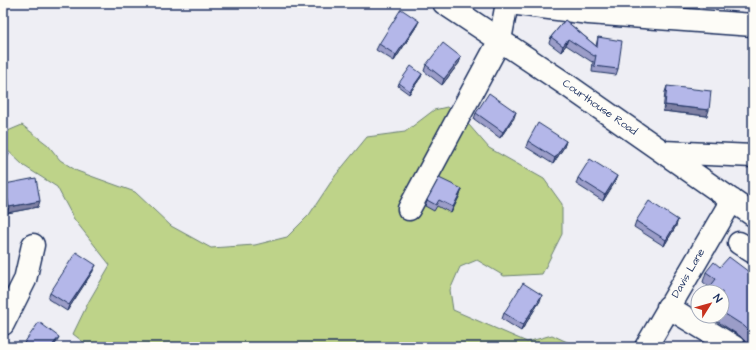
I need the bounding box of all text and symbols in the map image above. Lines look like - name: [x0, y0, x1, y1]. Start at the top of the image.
- street label: Courthouse Road: [559, 75, 641, 139]
- street label: Davis Lane: [668, 246, 708, 300]
- north arrow: [690, 284, 730, 324]
- text: N: [710, 291, 726, 306]

